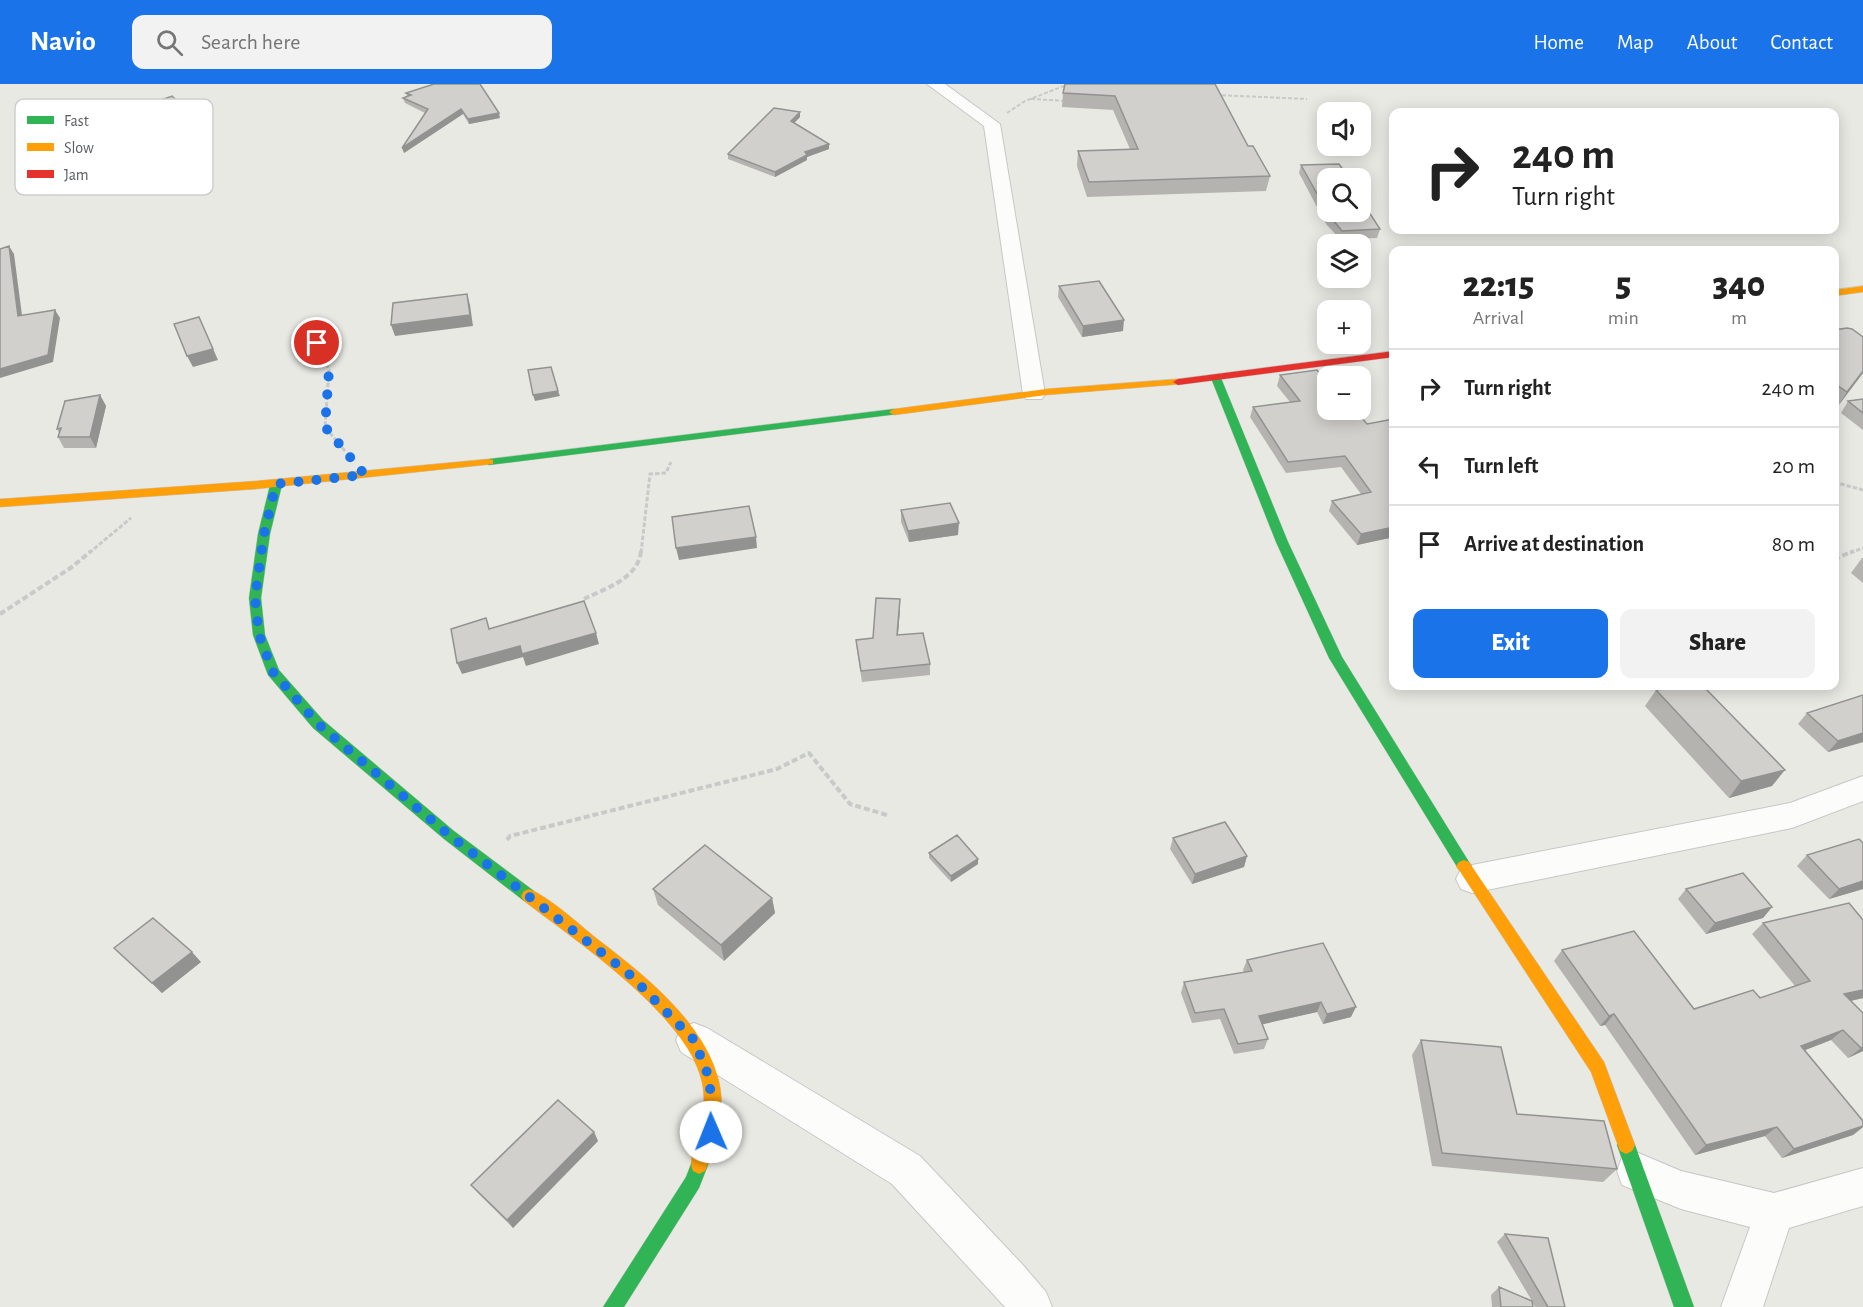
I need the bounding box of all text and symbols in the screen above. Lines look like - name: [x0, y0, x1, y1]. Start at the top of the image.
- search box: [132, 15, 552, 69]
- icon: search: [153, 26, 186, 59]
- text: Navio: [30, 28, 96, 56]
- text: Search here: [201, 31, 300, 53]
- text: Home: [1533, 32, 1584, 53]
- text: Map: [1617, 32, 1654, 53]
- text: About: [1687, 32, 1737, 53]
- text: Contact: [1770, 32, 1833, 53]
- legend: [15, 99, 213, 195]
- map controls: [1317, 102, 1371, 420]
- button: sound: [1317, 102, 1371, 156]
- text: Fast: [64, 113, 89, 129]
- icon: right: [1413, 132, 1491, 210]
- text: 240 m: [1512, 134, 1615, 176]
- text: Slow: [64, 140, 94, 156]
- text: Jam: [64, 167, 89, 183]
- button: search: [1317, 168, 1371, 222]
- text: Turn right: [1512, 183, 1615, 210]
- button: layers: [1317, 234, 1371, 288]
- text: 22:15: [1463, 267, 1534, 303]
- text: 5: [1615, 267, 1631, 303]
- text: 340: [1712, 267, 1765, 303]
- button: +: [1317, 300, 1371, 354]
- text: Arrival: [1473, 308, 1524, 328]
- text: min: [1608, 308, 1639, 328]
- text: m: [1731, 308, 1747, 328]
- pin: [291, 317, 342, 368]
- icon: arrive: [300, 326, 333, 359]
- button: −: [1317, 366, 1371, 420]
- icon: right: [1413, 372, 1446, 405]
- text: Turn right: [1464, 377, 1551, 399]
- text: 240 m: [1762, 377, 1815, 399]
- icon: left: [1413, 450, 1446, 483]
- text: Turn left: [1464, 455, 1538, 477]
- text: 20 m: [1772, 455, 1815, 477]
- icon: arrive: [1413, 528, 1446, 561]
- text: Arrive at destination: [1464, 533, 1644, 555]
- text: 80 m: [1772, 533, 1815, 555]
- button: Exit: [1413, 609, 1608, 678]
- button: Share: [1620, 609, 1815, 678]
- position arrow: [679, 1100, 743, 1164]

